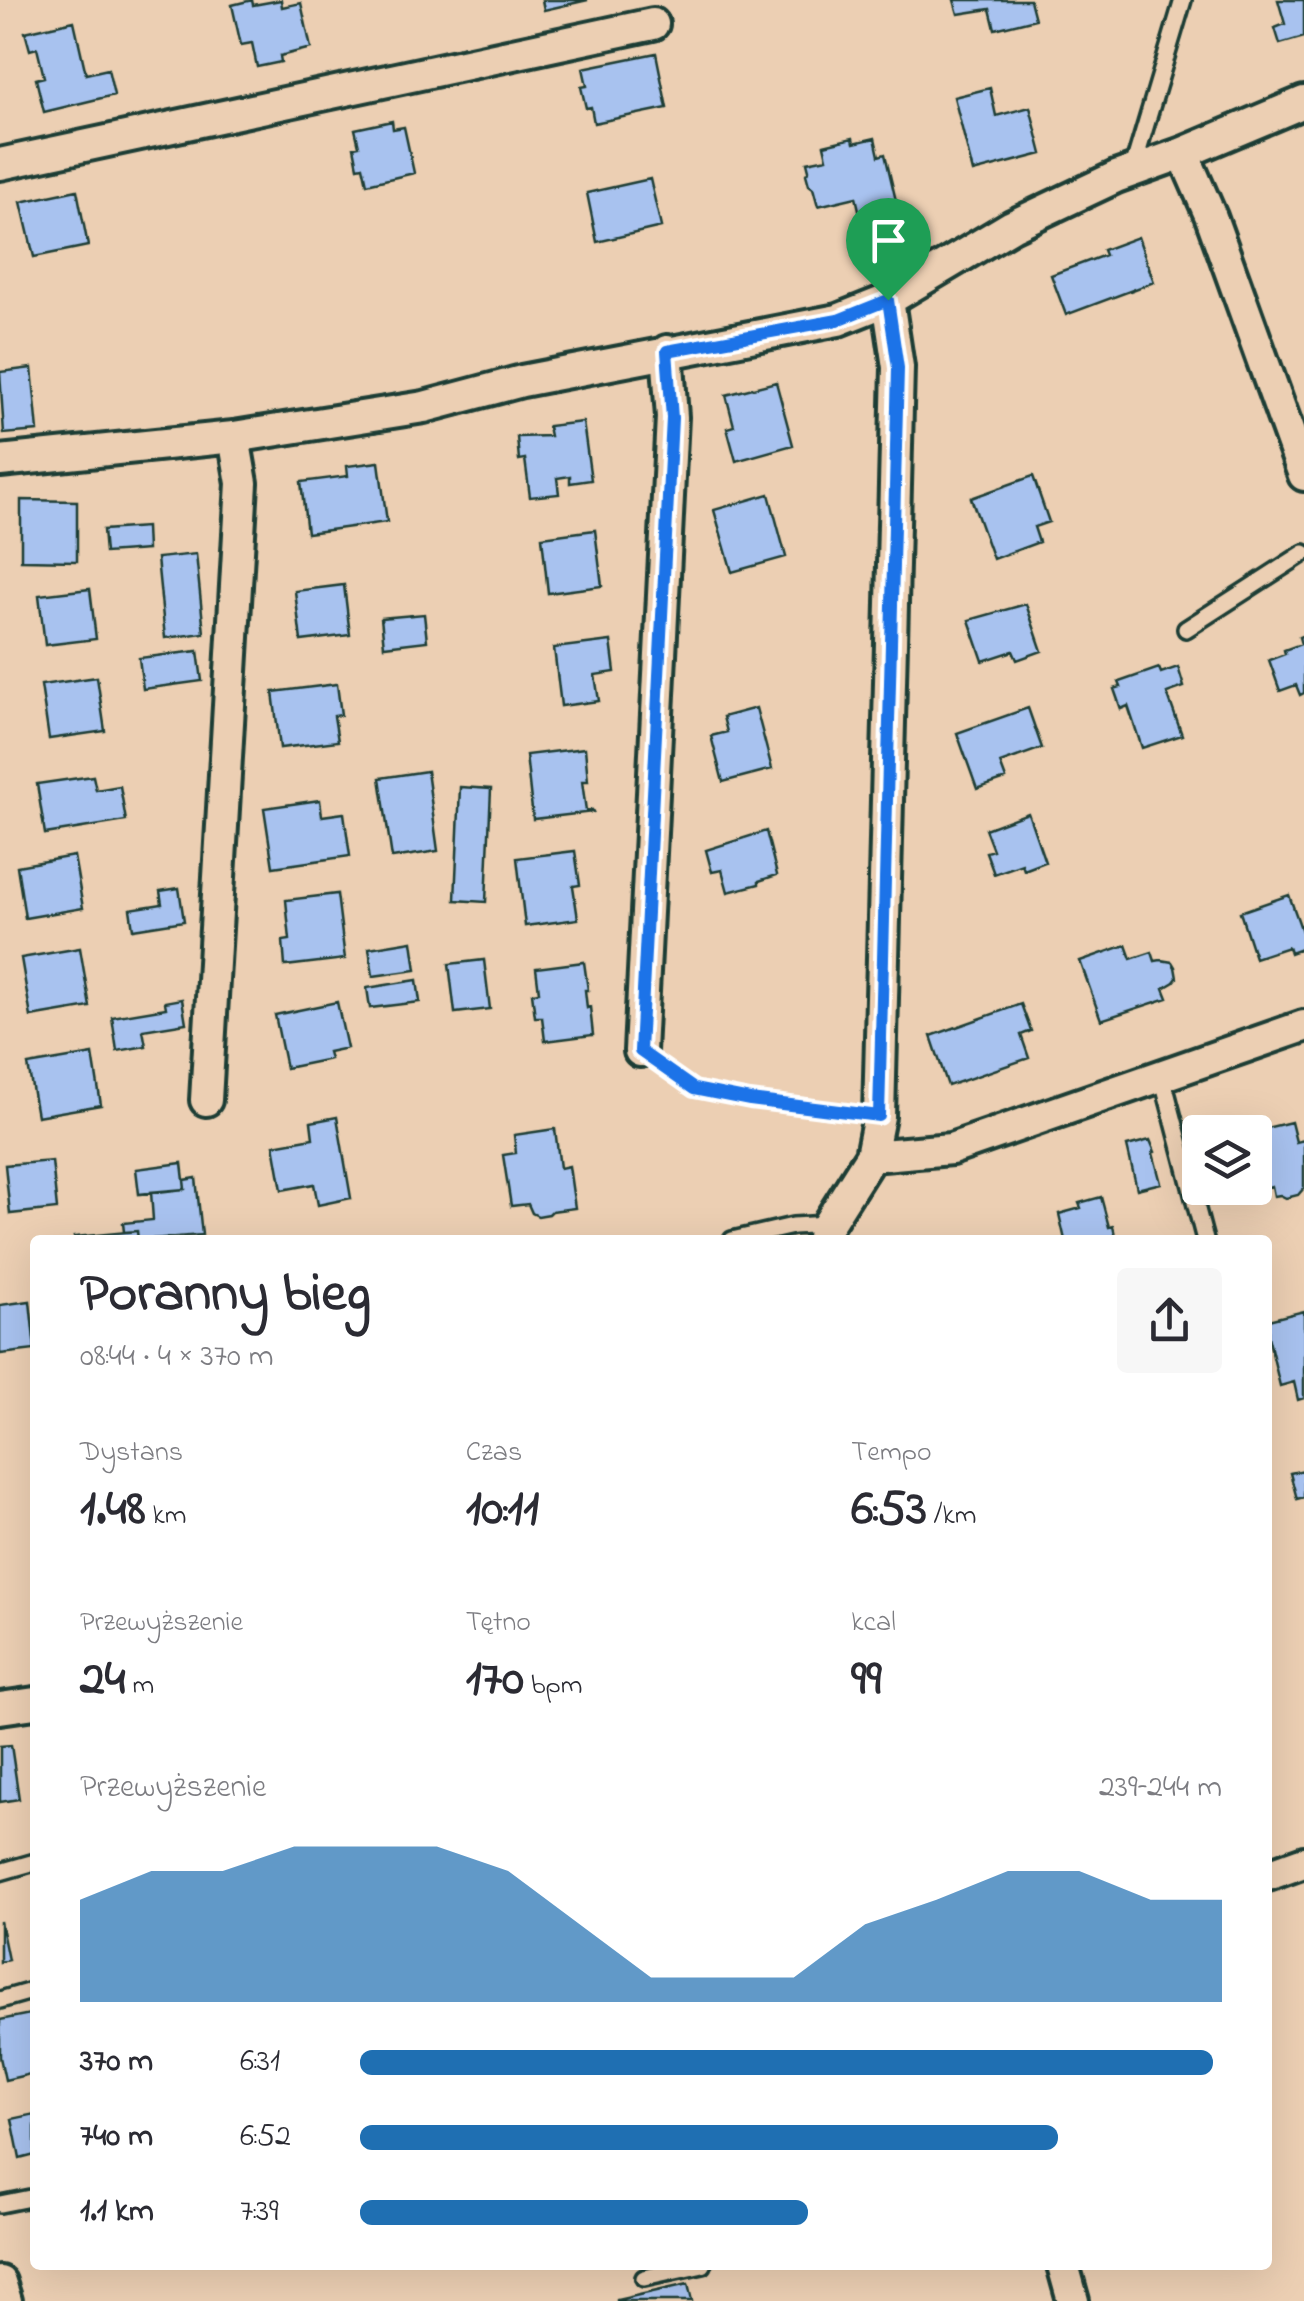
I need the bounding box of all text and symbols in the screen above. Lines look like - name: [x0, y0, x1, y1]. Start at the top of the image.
- pin: [846, 198, 931, 301]
- icon: arrive: [861, 213, 916, 268]
- map controls: [1182, 1115, 1272, 1205]
- button: layers: [1182, 1115, 1272, 1205]
- text: Poranny bieg: [80, 1256, 371, 1336]
- button: share: [1117, 1268, 1222, 1373]
- text: 08:44 · 4 × 370 m: [80, 1334, 274, 1381]
- text: Dystans: [80, 1433, 183, 1474]
- text: Czas: [466, 1433, 522, 1474]
- text: Tempo: [851, 1433, 931, 1474]
- text: 1.48: [80, 1474, 145, 1547]
- text: 10:11: [466, 1474, 539, 1547]
- text: 6:53: [851, 1474, 927, 1547]
- text: km: [145, 1496, 186, 1537]
- text: /km: [927, 1496, 977, 1537]
- text: Przewyższenie: [80, 1603, 243, 1644]
- text: Tętno: [466, 1603, 531, 1644]
- text: kcal: [851, 1603, 896, 1644]
- text: 24: [80, 1644, 125, 1717]
- text: 170: [466, 1644, 524, 1717]
- text: 99: [851, 1644, 881, 1717]
- text: m: [125, 1666, 154, 1707]
- text: bpm: [524, 1666, 583, 1707]
- text: Przewyższenie: [80, 1765, 266, 1812]
- text: 239–244 m: [1099, 1765, 1222, 1812]
- text: 370 m: [80, 2039, 153, 2086]
- text: 6:31: [240, 2039, 280, 2086]
- text: 740 m: [80, 2114, 153, 2161]
- text: 6:52: [240, 2114, 291, 2161]
- text: 1.1 km: [80, 2189, 154, 2236]
- text: 7:39: [240, 2189, 279, 2236]

